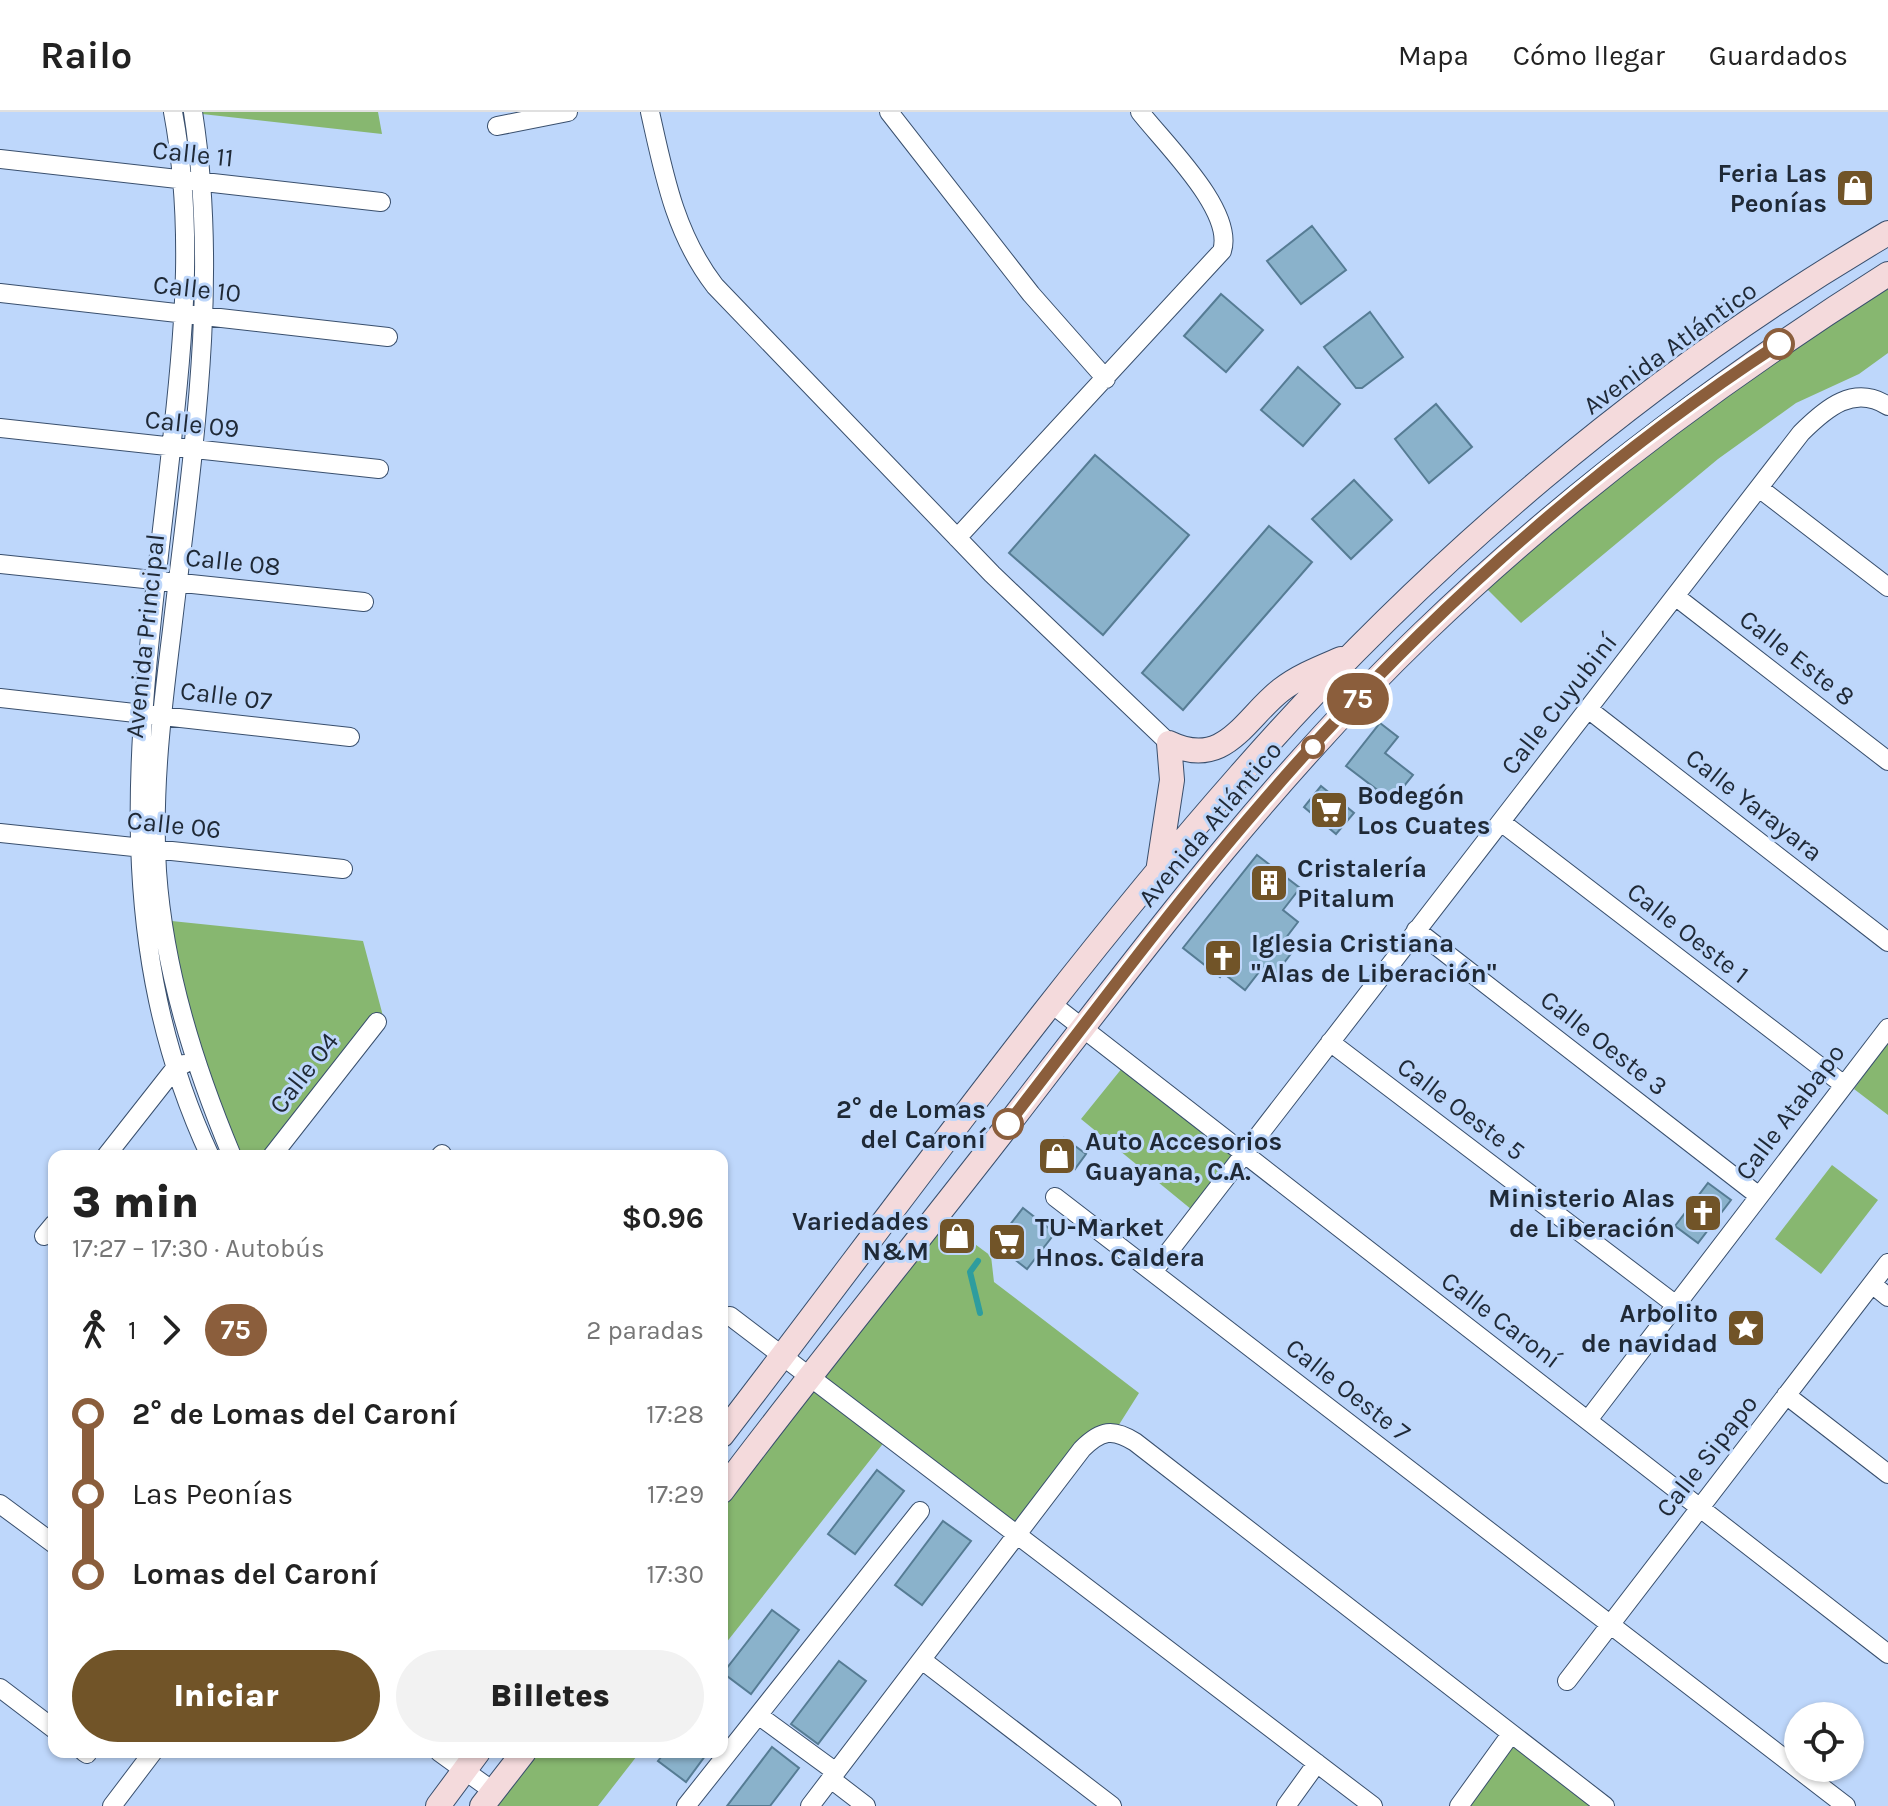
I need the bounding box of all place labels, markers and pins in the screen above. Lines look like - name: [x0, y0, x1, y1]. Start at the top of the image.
- place label: Feria Las Peonías: [1718, 158, 1827, 219]
- shop icon: Feria Las Peonías: [1834, 167, 1876, 209]
- unlabelled marker: [1764, 329, 1794, 359]
- unlabelled marker: [1302, 736, 1324, 758]
- place label: Bodegón Los Cuates: [1357, 780, 1491, 841]
- supermarket icon: Bodegón Los Cuates: [1308, 789, 1350, 831]
- place label: Cristalería Pitalum: [1297, 853, 1427, 914]
- building icon: Cristalería Pitalum: [1248, 862, 1290, 904]
- place label: Iglesia Cristiana "Alas de Liberación": [1251, 928, 1497, 989]
- church icon: Iglesia Cristiana "Alas de Liberación": [1202, 937, 1244, 979]
- place label: 2° de Lomas del Caroní: [836, 1094, 986, 1155]
- marker: 2° de Lomas del Caroní: [993, 1109, 1023, 1139]
- place label: Auto Accesorios Guayana, C.A.: [1085, 1126, 1282, 1187]
- shop icon: Auto Accesorios Guayana, C.A.: [1036, 1135, 1078, 1177]
- place label: Ministerio Alas de Liberación: [1488, 1183, 1675, 1244]
- church icon: Ministerio Alas de Liberación: [1682, 1192, 1724, 1234]
- place label: Variedades N&M: [792, 1206, 929, 1267]
- place label: TU-Market Hnos. Caldera: [1035, 1212, 1205, 1273]
- shop icon: Variedades N&M: [936, 1215, 978, 1257]
- supermarket icon: TU-Market Hnos. Caldera: [986, 1221, 1028, 1263]
- place label: Arbolito de navidad: [1581, 1298, 1718, 1359]
- place icon: Arbolito de navidad: [1725, 1307, 1767, 1349]

